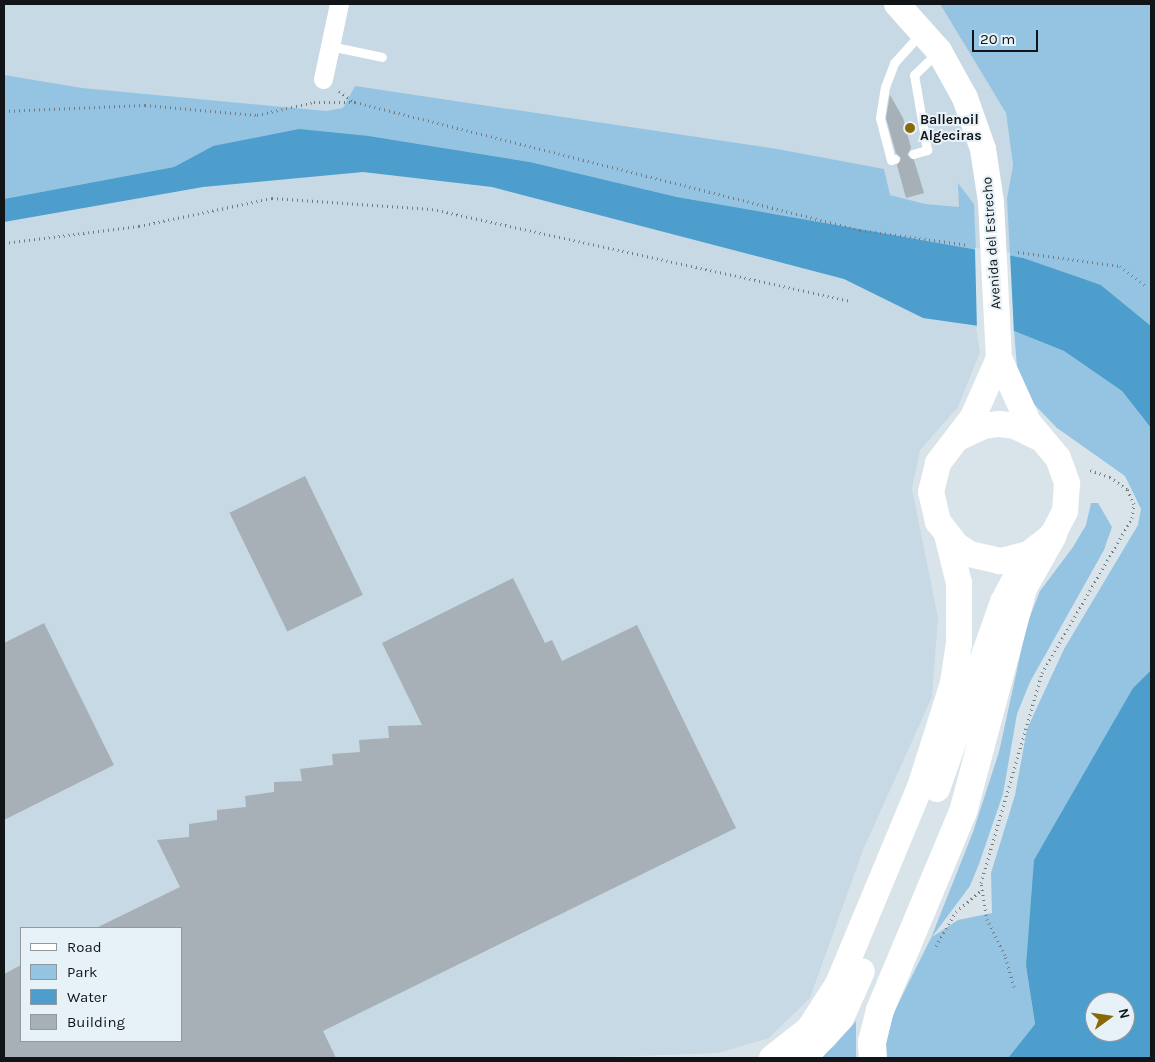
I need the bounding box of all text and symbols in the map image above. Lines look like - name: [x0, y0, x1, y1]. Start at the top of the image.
- scale bar: [975, 20, 1041, 52]
- text: 20 m: [980, 30, 1015, 48]
- place label: Ballenoil Algeciras: [920, 112, 982, 144]
- marker: Ballenoil Algeciras: [904, 122, 916, 134]
- street label: Avenida del Estrecho: [979, 176, 1005, 310]
- legend: [20, 927, 182, 1042]
- text: Road: [67, 938, 102, 956]
- text: Park: [67, 963, 97, 981]
- text: Water: [67, 988, 107, 1006]
- north arrow: [1085, 992, 1135, 1042]
- text: N: [1115, 1007, 1134, 1020]
- text: Building: [67, 1013, 125, 1031]

